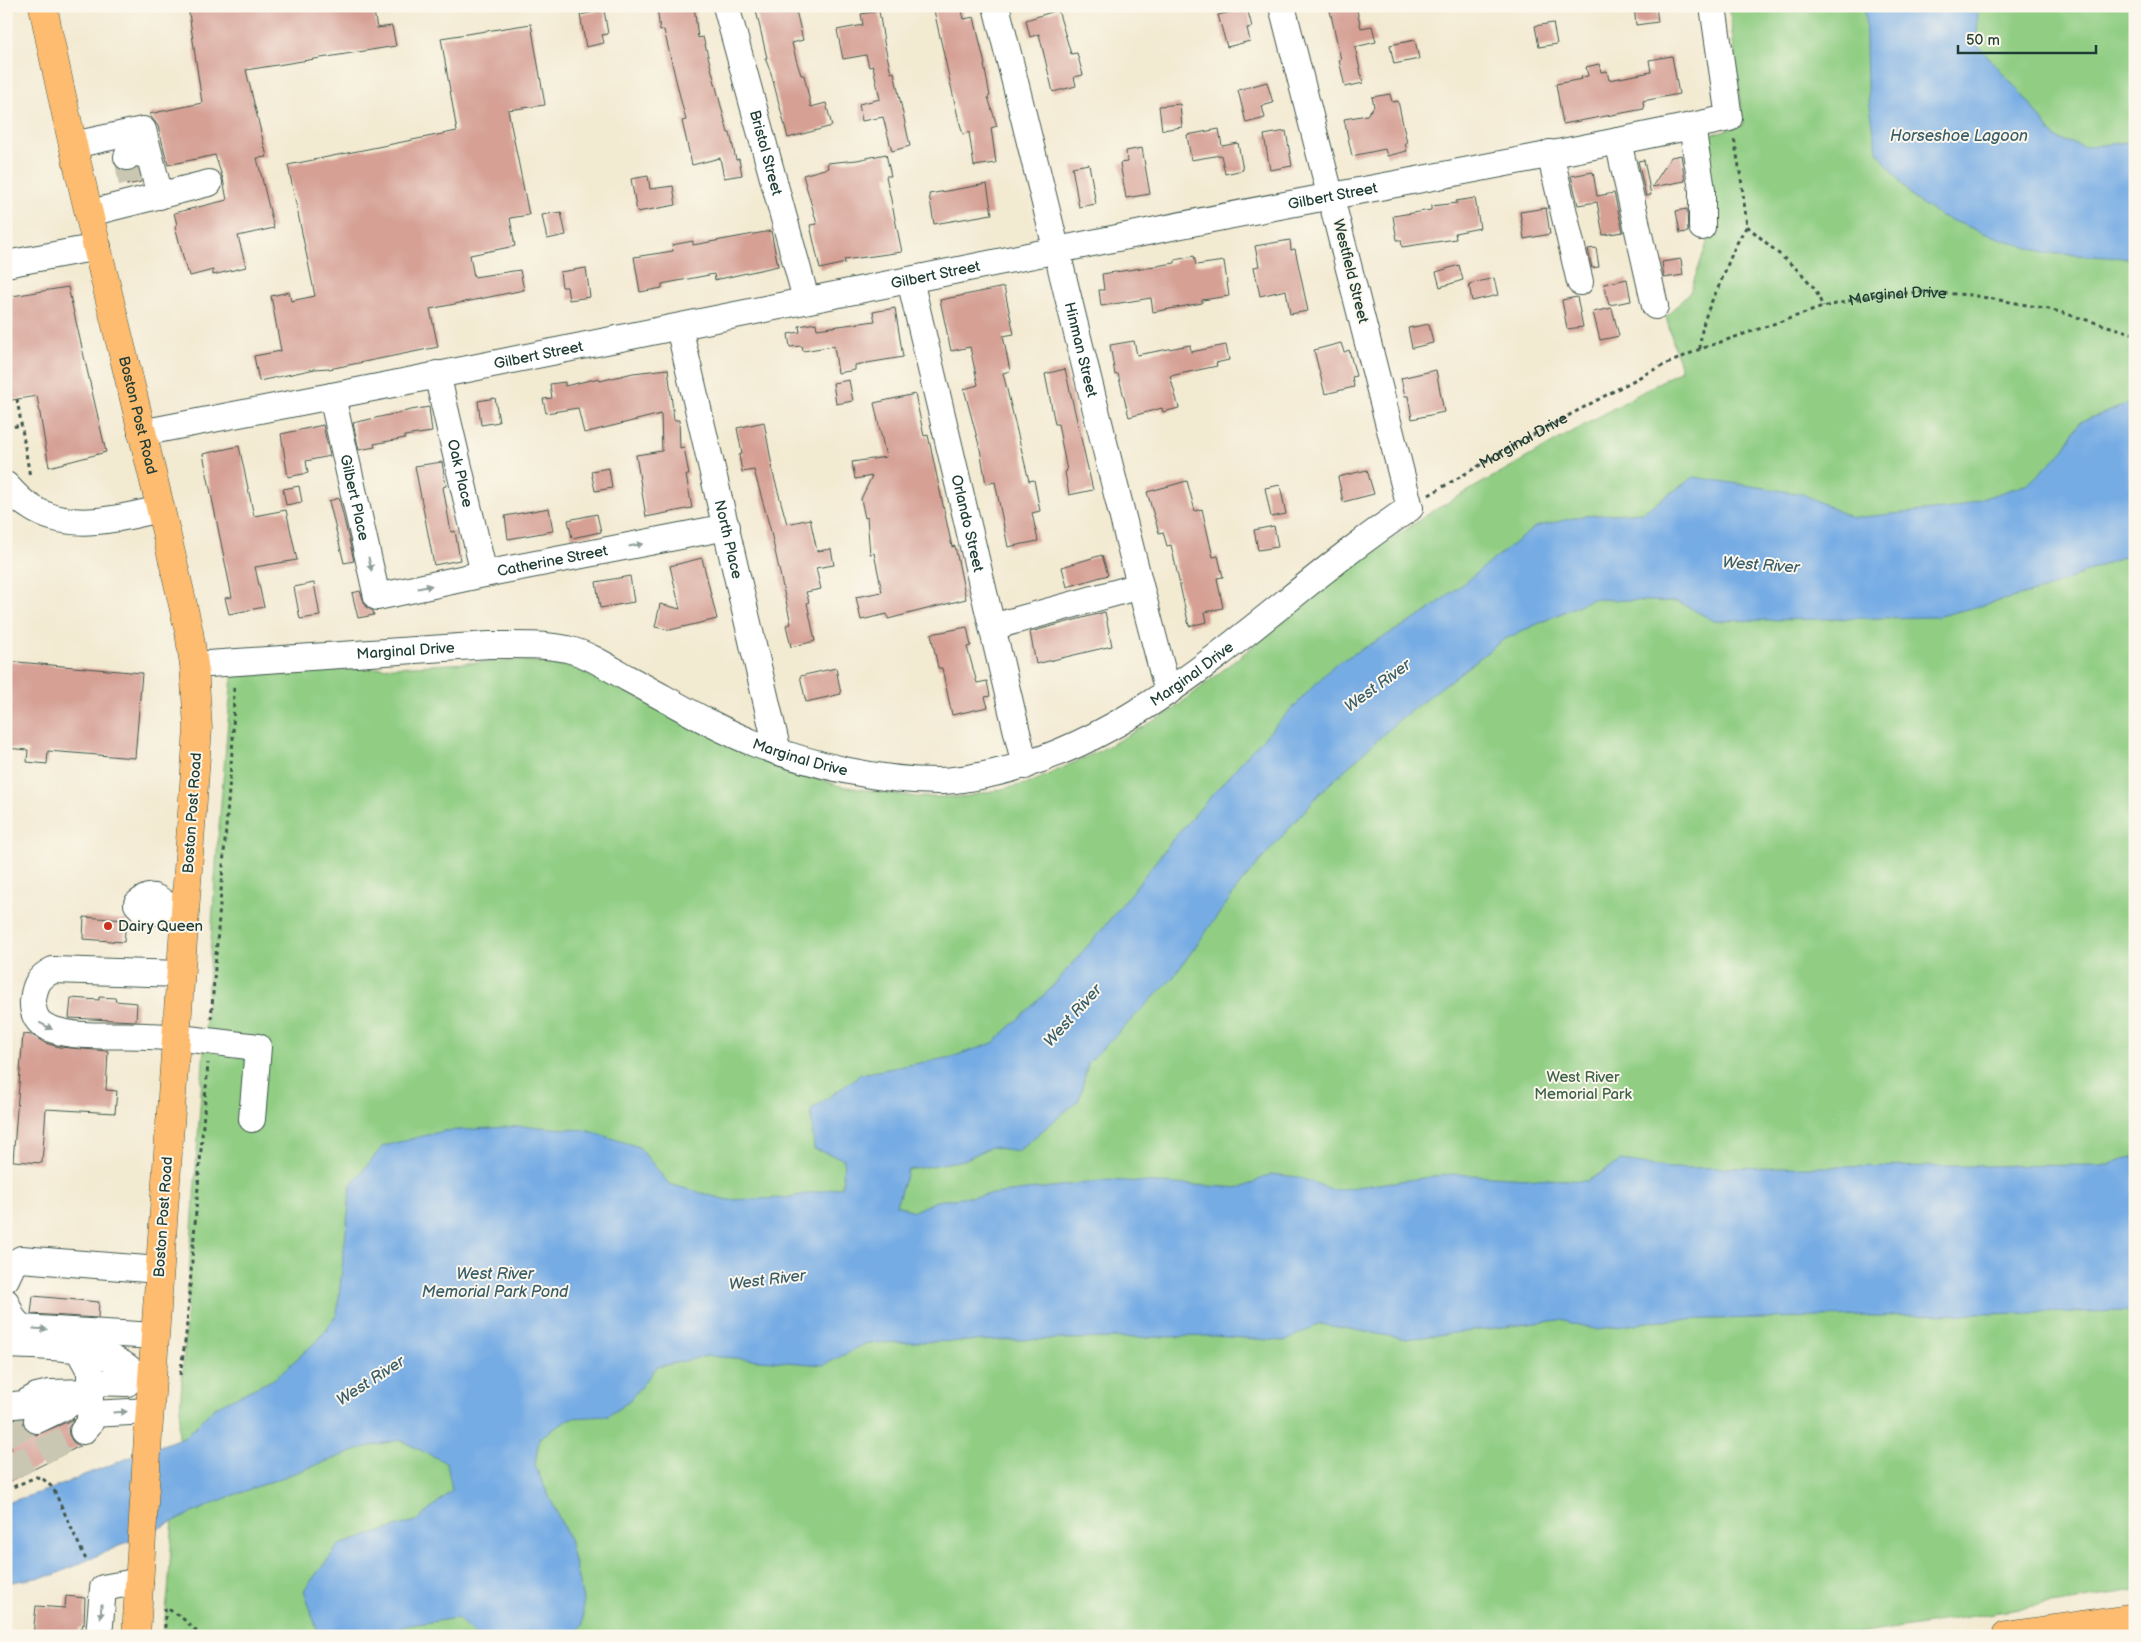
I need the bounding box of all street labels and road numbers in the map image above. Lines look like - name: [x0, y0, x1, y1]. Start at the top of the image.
- street label: Bristol Street: [745, 108, 786, 198]
- street label: Gilbert Street: [1286, 179, 1379, 214]
- street label: Westfield Street: [1328, 217, 1373, 326]
- street label: Gilbert Street: [889, 257, 982, 293]
- street label: Marginal Drive: [1847, 283, 1947, 311]
- street label: Hinman Street: [1060, 300, 1101, 400]
- street label: Gilbert Street: [492, 337, 585, 374]
- street label: Boston Post Road: [114, 354, 161, 476]
- street label: Marginal Drive: [1476, 409, 1571, 473]
- street label: Oak Place: [443, 438, 477, 509]
- street label: Gilbert Place: [335, 453, 373, 543]
- street label: Orlando Street: [946, 473, 988, 574]
- street label: North Place: [710, 498, 746, 581]
- street label: Catherine Street: [495, 541, 610, 581]
- street label: Marginal Drive: [356, 638, 455, 664]
- street label: Marginal Drive: [1147, 638, 1238, 711]
- street label: Marginal Drive: [750, 735, 850, 781]
- street label: Boston Post Road: [179, 752, 206, 874]
- street label: Boston Post Road: [150, 1156, 177, 1278]

